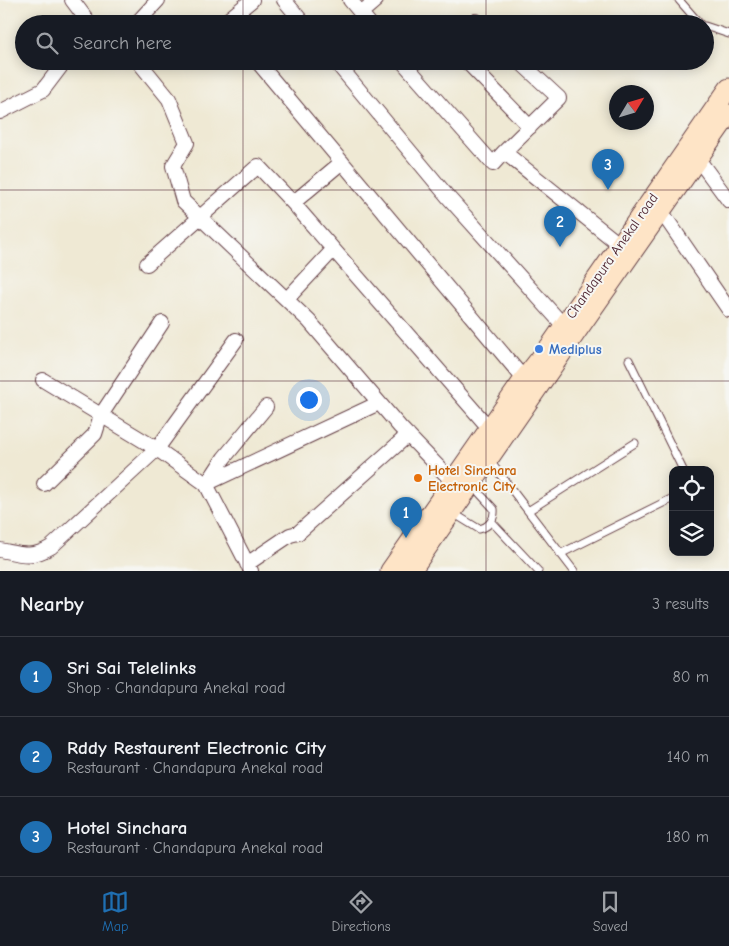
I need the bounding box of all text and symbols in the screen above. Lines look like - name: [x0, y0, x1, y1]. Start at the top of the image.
- search box: [15, 15, 714, 70]
- icon: search: [33, 29, 61, 57]
- text: Search here: [73, 32, 172, 54]
- north arrow: [609, 85, 654, 130]
- pin: 3: [592, 149, 624, 190]
- street label: Chandapura Anekal road: [562, 190, 662, 322]
- pin: 2: [544, 206, 576, 247]
- place label: Mediplus: [549, 341, 602, 358]
- marker: Mediplus: [533, 343, 545, 355]
- your location: [296, 387, 322, 413]
- place label: Hotel Sinchara Electronic City: [428, 462, 517, 495]
- map controls: [669, 466, 714, 556]
- button: locate: [669, 466, 714, 511]
- marker: Hotel Sinchara Electronic City: [412, 472, 424, 484]
- pin: 1: [390, 497, 422, 538]
- button: layers: [669, 511, 714, 556]
- text: Nearby: [20, 592, 84, 616]
- text: 3 results: [652, 595, 709, 613]
- text: Sri Sai Telelinks: [67, 657, 196, 679]
- text: 1: [33, 668, 39, 686]
- text: 80 m: [672, 668, 709, 686]
- text: Shop · Chandapura Anekal road: [67, 679, 285, 697]
- text: Rddy Restaurent Electronic City: [67, 737, 326, 759]
- text: 2: [32, 748, 40, 766]
- text: 140 m: [667, 748, 709, 766]
- text: Restaurant · Chandapura Anekal road: [67, 759, 323, 777]
- text: Hotel Sinchara: [67, 817, 187, 839]
- text: 3: [32, 828, 40, 846]
- text: 180 m: [666, 828, 709, 846]
- text: Restaurant · Chandapura Anekal road: [67, 839, 323, 857]
- tab: Map: [101, 888, 129, 935]
- tab: Directions: [331, 888, 391, 935]
- tab: Saved: [593, 888, 628, 935]

